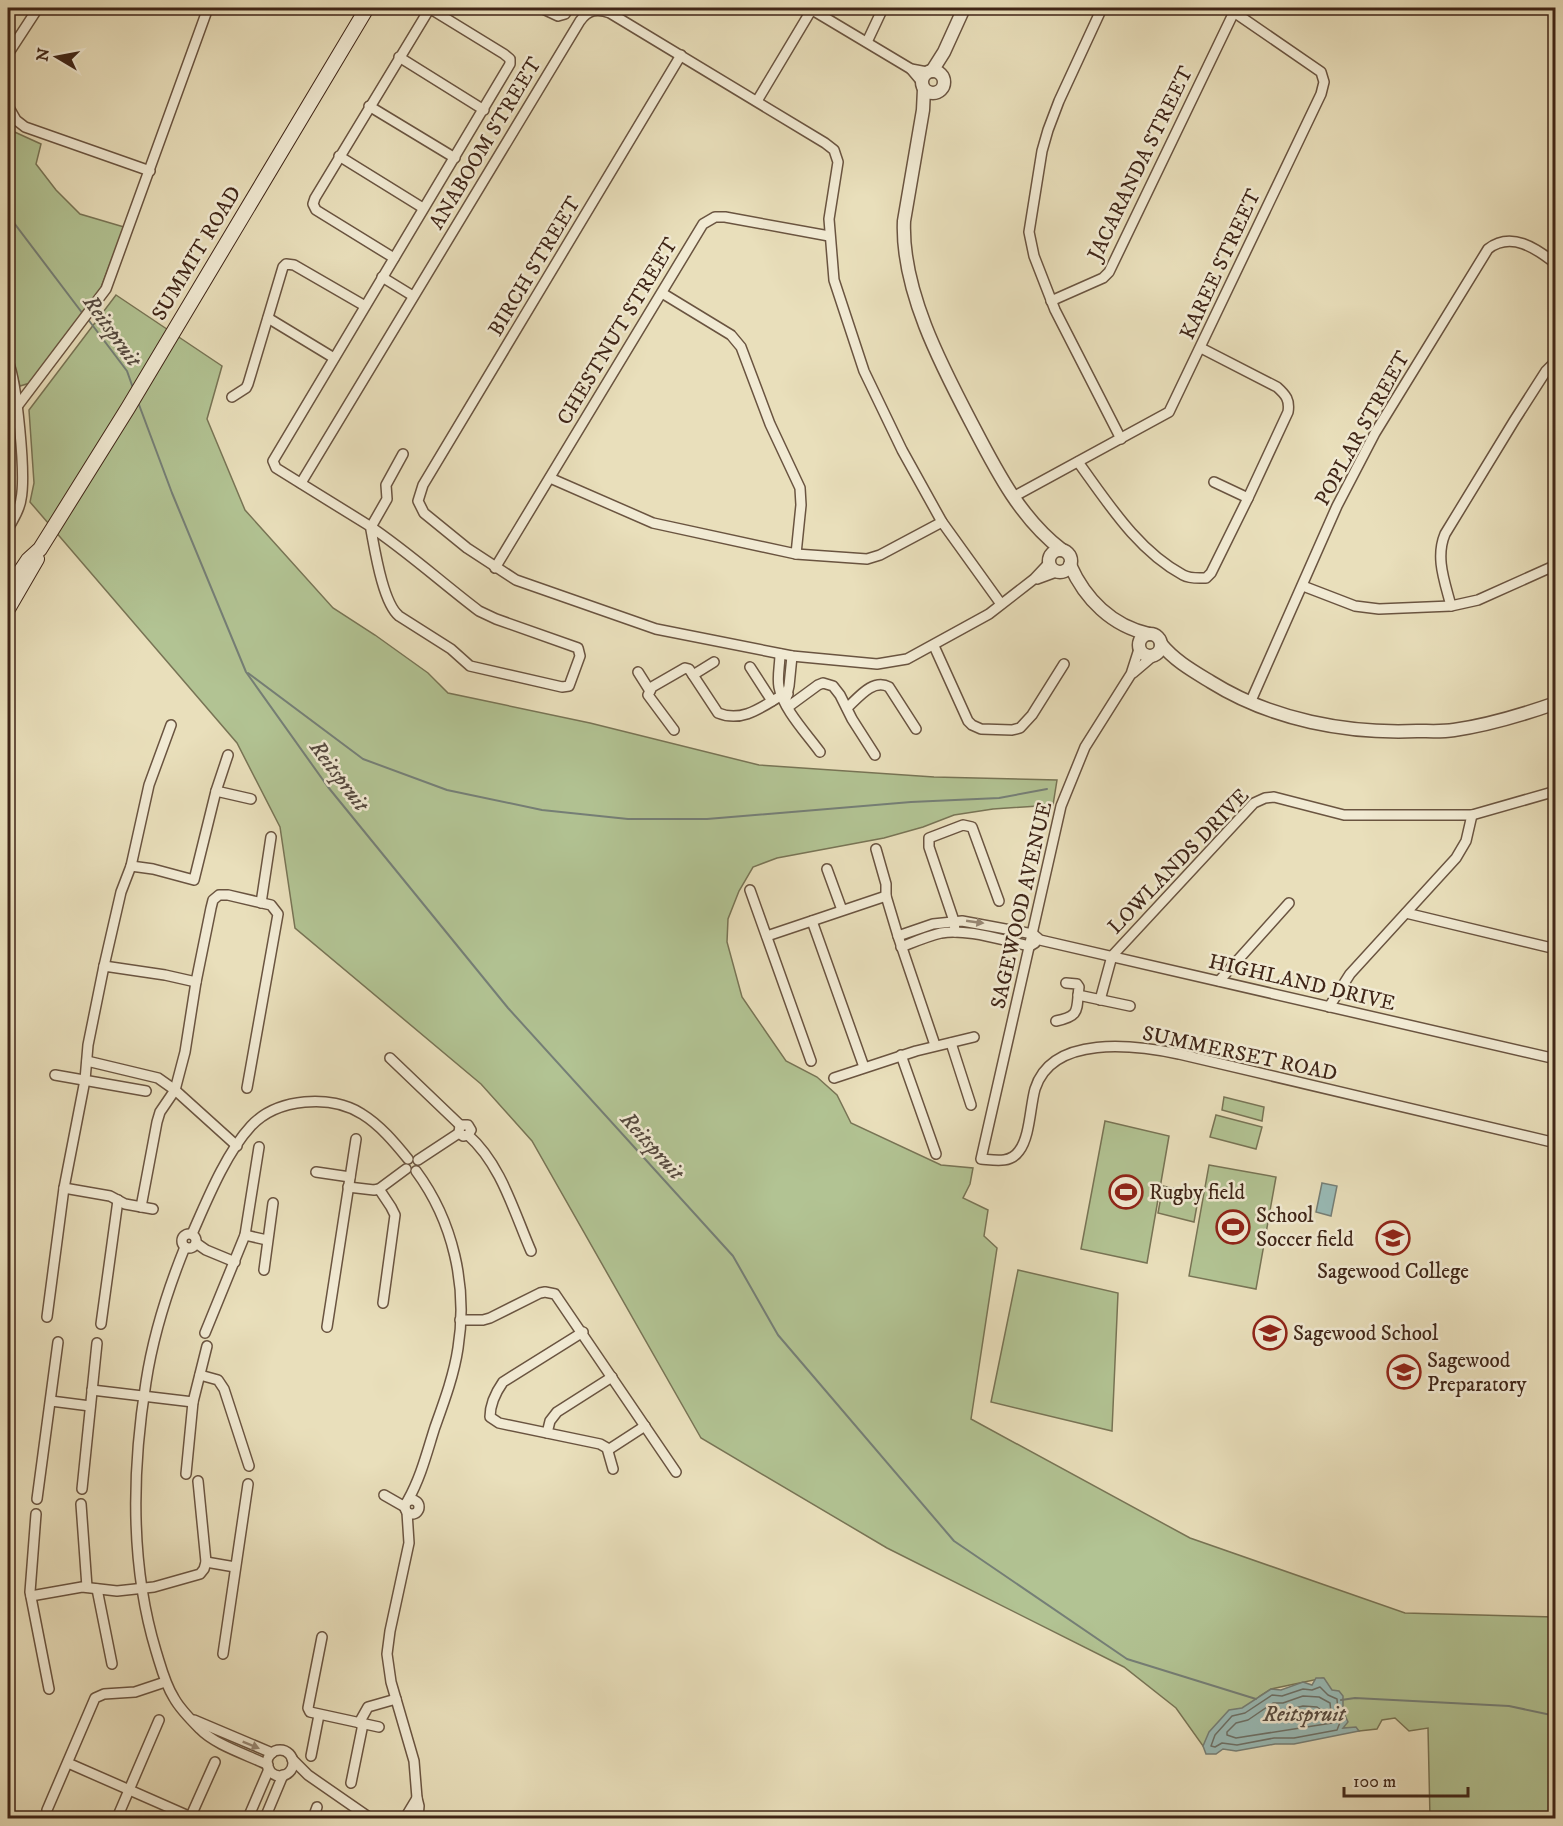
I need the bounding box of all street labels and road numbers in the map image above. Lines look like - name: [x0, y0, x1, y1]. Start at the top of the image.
- street label: ANABOOM STREET: [424, 52, 548, 234]
- street label: JACARANDA STREET: [1082, 62, 1199, 267]
- street label: SUMMIT ROAD: [147, 182, 247, 325]
- street label: KAREE STREET: [1175, 185, 1267, 344]
- street label: BIRCH STREET: [483, 192, 587, 341]
- street label: CHESTNUT STREET: [552, 233, 684, 430]
- street label: POPLAR STREET: [1310, 347, 1416, 510]
- street label: LOWLANDS DRIVE: [1103, 783, 1255, 940]
- street label: SAGEWOOD AVENUE: [985, 799, 1058, 1011]
- street label: HIGHLAND DRIVE: [1206, 949, 1398, 1017]
- street label: SUMMERSET ROAD: [1140, 1021, 1339, 1087]

